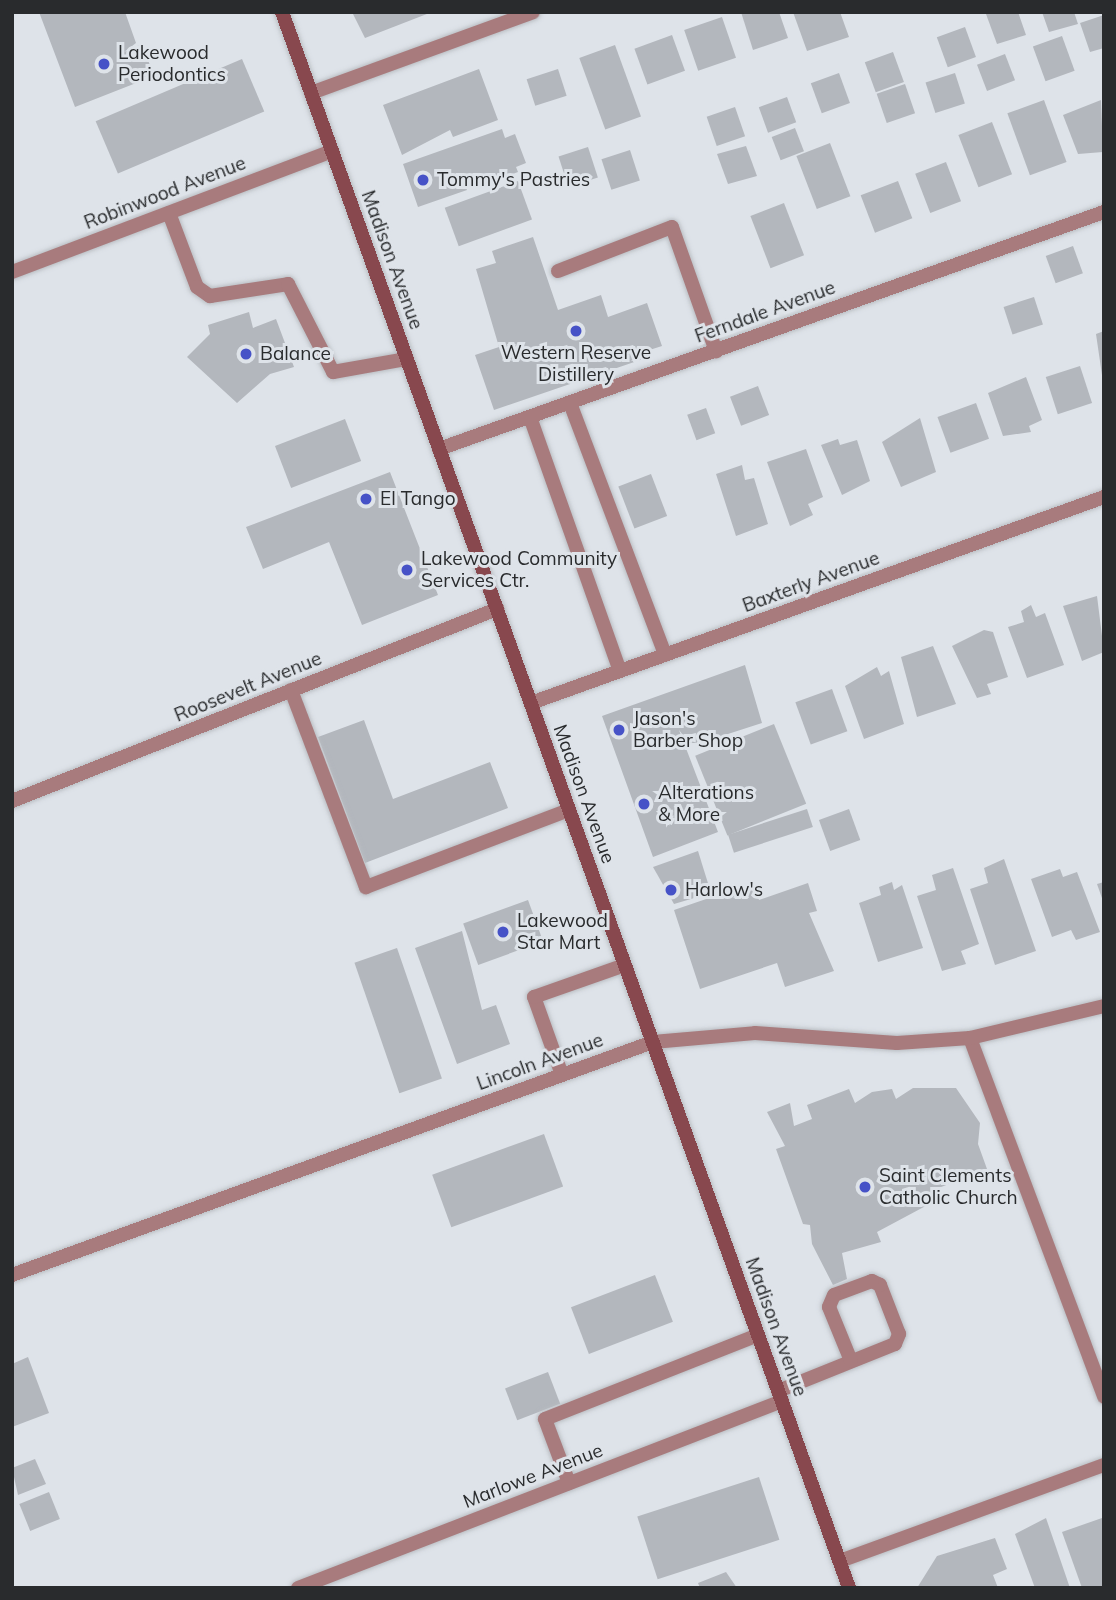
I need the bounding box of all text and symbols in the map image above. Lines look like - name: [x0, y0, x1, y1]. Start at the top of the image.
- place label: Lakewood Periodontics: [118, 42, 226, 86]
- marker: Lakewood Periodontics: [96, 56, 112, 72]
- street label: Robinwood Avenue: [81, 152, 249, 234]
- place label: Tommy's Pastries: [437, 169, 590, 191]
- marker: Tommy's Pastries: [415, 172, 431, 188]
- street label: Madison Avenue: [356, 187, 428, 333]
- street label: Ferndale Avenue: [692, 276, 838, 348]
- marker: Western Reserve Distillery: [568, 323, 584, 339]
- place label: Western Reserve Distillery: [501, 342, 651, 386]
- place label: Balance: [260, 343, 331, 365]
- marker: Balance: [238, 346, 254, 362]
- place label: El Tango: [380, 488, 456, 510]
- marker: El Tango: [358, 491, 374, 507]
- street label: Baxterly Avenue: [739, 547, 883, 617]
- place label: Lakewood Community Services Ctr.: [421, 548, 617, 592]
- marker: Lakewood Community Services Ctr.: [399, 562, 415, 578]
- street label: Roosevelt Avenue: [171, 647, 325, 727]
- place label: Jason's Barber Shop: [633, 708, 743, 752]
- street label: Madison Avenue: [548, 721, 620, 867]
- marker: Jason's Barber Shop: [611, 722, 627, 738]
- place label: Alterations & More: [658, 782, 754, 826]
- marker: Alterations & More: [636, 796, 652, 812]
- place label: Harlow's: [685, 879, 763, 901]
- marker: Harlow's: [663, 882, 679, 898]
- place label: Lakewood Star Mart: [517, 910, 608, 954]
- marker: Lakewood Star Mart: [495, 924, 511, 940]
- street label: Lincoln Avenue: [474, 1029, 606, 1095]
- place label: Saint Clements Catholic Church: [879, 1165, 1018, 1209]
- marker: Saint Clements Catholic Church: [857, 1179, 873, 1195]
- street label: Madison Avenue: [740, 1254, 812, 1400]
- street label: Marlowe Avenue: [460, 1439, 606, 1513]

